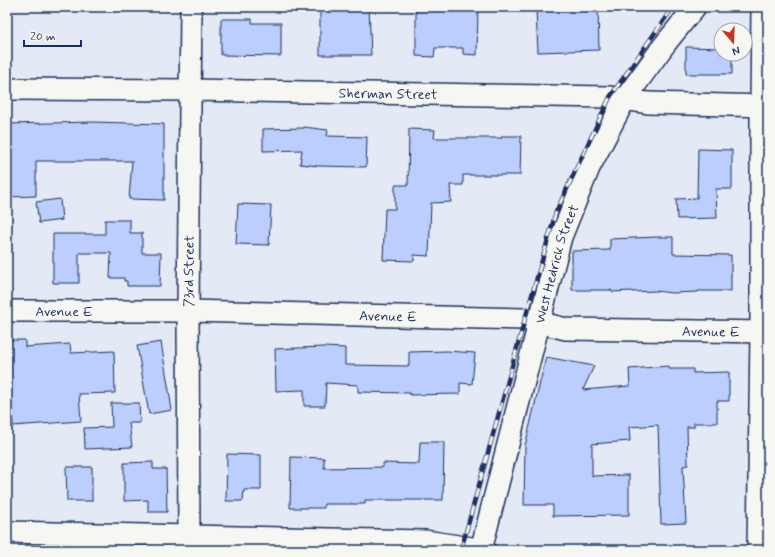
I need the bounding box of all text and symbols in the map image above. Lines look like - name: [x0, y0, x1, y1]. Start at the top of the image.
- scale bar: [24, 22, 81, 48]
- north arrow: [713, 22, 753, 62]
- text: 20 m: [30, 29, 56, 45]
- text: N: [730, 43, 742, 58]
- street label: Sherman Street: [338, 84, 438, 104]
- street label: West Hedrick Street: [531, 202, 583, 325]
- street label: 73rd Street: [180, 235, 199, 307]
- street label: Avenue E: [35, 303, 93, 321]
- street label: Avenue E: [359, 307, 417, 326]
- street label: Avenue E: [682, 323, 740, 342]

